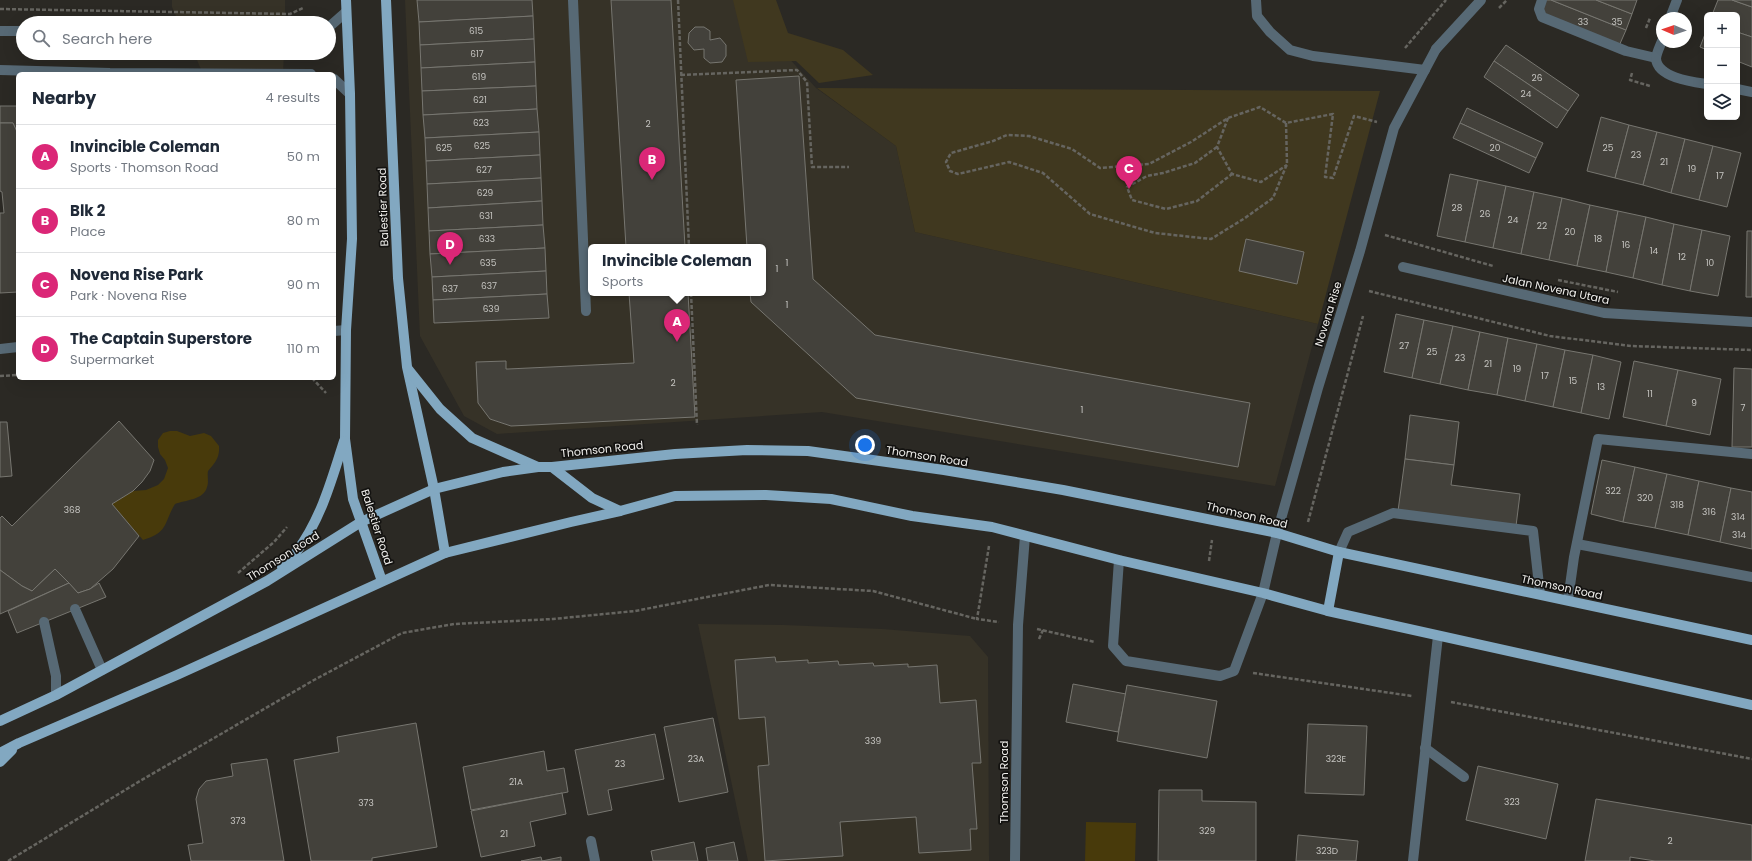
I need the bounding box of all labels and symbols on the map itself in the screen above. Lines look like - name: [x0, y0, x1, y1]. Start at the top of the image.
- north arrow: [1656, 12, 1692, 48]
- house number: 33: [1578, 16, 1588, 28]
- house number: 35: [1612, 16, 1623, 28]
- house number: 615: [469, 25, 483, 37]
- house number: 617: [470, 48, 484, 60]
- house number: 619: [472, 71, 486, 83]
- house number: 26: [1532, 72, 1543, 84]
- house number: 24: [1521, 88, 1532, 100]
- house number: 621: [473, 94, 487, 106]
- house number: 623: [473, 117, 489, 129]
- house number: 2: [645, 118, 651, 130]
- house number: 625: [474, 140, 491, 152]
- house number: 625: [436, 142, 453, 154]
- house number: 20: [1490, 142, 1501, 154]
- house number: 25: [1603, 142, 1614, 154]
- pin: B: [639, 147, 665, 180]
- house number: 23: [1631, 149, 1641, 161]
- pin: C: [1116, 156, 1142, 189]
- house number: 21: [1660, 156, 1668, 168]
- house number: 19: [1688, 163, 1697, 175]
- house number: 627: [476, 164, 492, 176]
- street label: Balestier Road: [374, 167, 392, 247]
- house number: 17: [1716, 170, 1724, 182]
- house number: 629: [477, 187, 494, 199]
- house number: 28: [1452, 202, 1463, 214]
- house number: 26: [1480, 208, 1491, 220]
- house number: 631: [479, 210, 493, 222]
- house number: 24: [1508, 214, 1519, 226]
- house number: 22: [1537, 220, 1547, 232]
- house number: 20: [1565, 226, 1576, 238]
- pin: D: [437, 232, 463, 265]
- house number: 633: [479, 233, 495, 245]
- house number: 18: [1594, 233, 1603, 245]
- house number: 16: [1622, 239, 1631, 251]
- house number: 14: [1650, 245, 1659, 257]
- house number: 12: [1678, 251, 1686, 263]
- house number: 635: [480, 257, 497, 269]
- house number: 1: [786, 257, 789, 269]
- house number: 10: [1706, 257, 1715, 269]
- house number: 1: [776, 263, 779, 275]
- street label: Jalan Novena Utara: [1501, 270, 1611, 308]
- street label: Novena Rise: [1311, 279, 1346, 348]
- house number: 637: [481, 280, 497, 292]
- house number: 637: [442, 283, 458, 295]
- house number: 1: [786, 299, 789, 311]
- house number: 639: [483, 303, 500, 315]
- pin: A: [664, 309, 690, 342]
- house number: 27: [1399, 340, 1409, 352]
- house number: 25: [1427, 346, 1438, 358]
- house number: 23: [1455, 352, 1465, 364]
- house number: 21: [1484, 358, 1492, 370]
- house number: 19: [1513, 363, 1522, 375]
- house number: 17: [1541, 370, 1549, 382]
- house number: 15: [1569, 375, 1578, 387]
- house number: 2: [670, 377, 676, 389]
- house number: 13: [1597, 381, 1605, 393]
- house number: 11: [1647, 388, 1653, 400]
- house number: 9: [1691, 397, 1697, 409]
- house number: 7: [1741, 402, 1746, 414]
- house number: 1: [1081, 404, 1084, 416]
- your location: [855, 435, 875, 455]
- street label: Thomson Road: [560, 437, 644, 461]
- street label: Thomson Road: [885, 442, 969, 470]
- house number: 322: [1605, 485, 1621, 497]
- street label: Balestier Road: [357, 487, 397, 567]
- house number: 320: [1637, 492, 1653, 504]
- street label: Thomson Road: [1205, 498, 1289, 532]
- house number: 318: [1670, 499, 1684, 511]
- house number: 368: [64, 504, 81, 516]
- house number: 316: [1702, 506, 1716, 518]
- house number: 314: [1731, 511, 1745, 523]
- street label: Thomson Road: [244, 527, 322, 585]
- house number: 314: [1732, 529, 1746, 541]
- street label: Thomson Road: [1520, 571, 1604, 603]
- house number: 339: [865, 735, 881, 747]
- street label: Thomson Road: [996, 741, 1012, 823]
- house number: 23A: [688, 753, 704, 765]
- house number: 323E: [1326, 753, 1347, 765]
- house number: 23: [615, 758, 625, 770]
- house number: 21A: [509, 776, 523, 788]
- house number: 323: [1504, 796, 1520, 808]
- house number: 373: [358, 797, 374, 809]
- house number: 373: [230, 815, 246, 827]
- house number: 329: [1199, 825, 1215, 837]
- house number: 21: [500, 828, 508, 840]
- house number: 2: [1667, 835, 1673, 847]
- house number: 323D: [1316, 845, 1338, 857]

